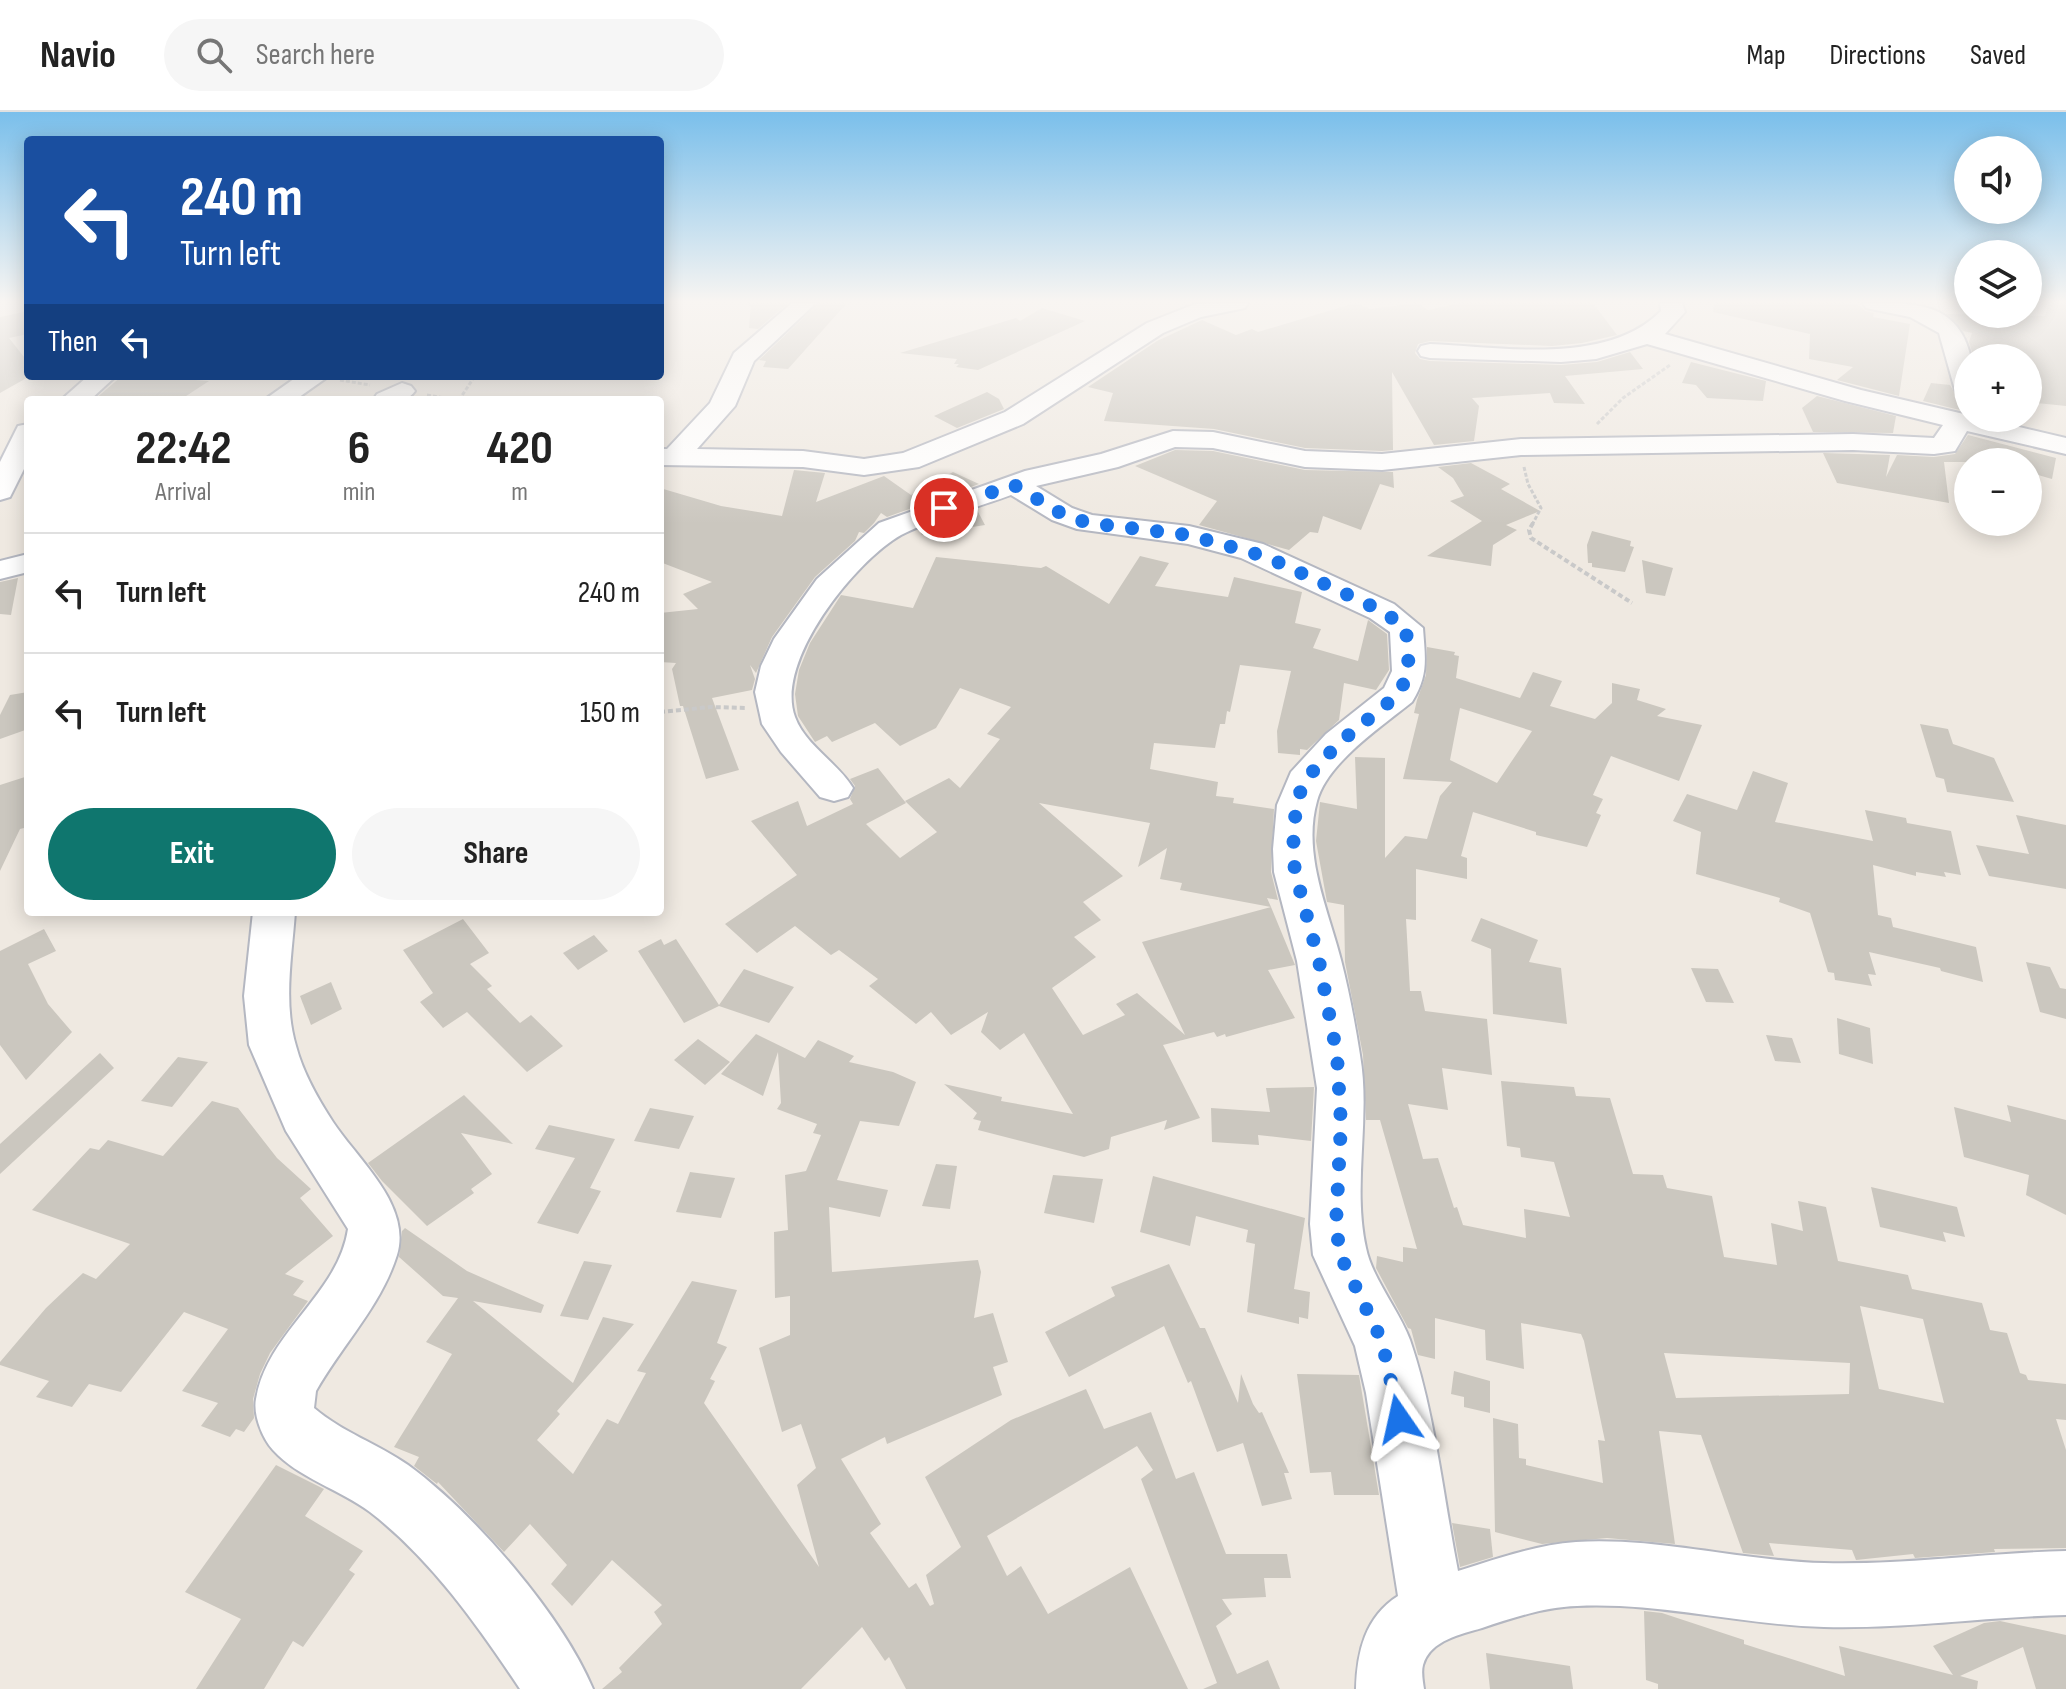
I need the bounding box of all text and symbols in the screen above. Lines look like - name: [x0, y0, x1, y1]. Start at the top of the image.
- search box: [164, 19, 724, 91]
- text: Navio: [40, 33, 116, 78]
- icon: search: [192, 33, 236, 77]
- text: Search here: [256, 37, 375, 73]
- text: Map: [1747, 39, 1786, 72]
- text: Directions: [1830, 39, 1926, 72]
- text: Saved: [1970, 39, 2026, 72]
- map controls: [1954, 136, 2042, 536]
- button: sound: [1954, 136, 2042, 224]
- text: 240 m: [180, 165, 303, 232]
- icon: left: [48, 168, 152, 272]
- text: Turn left: [180, 233, 281, 276]
- button: layers: [1954, 240, 2042, 328]
- icon: left: [114, 320, 158, 364]
- text: Then: [48, 324, 98, 360]
- button: +: [1954, 344, 2042, 432]
- text: 22:42: [135, 420, 231, 477]
- text: 6: [348, 420, 370, 477]
- text: 420: [486, 420, 553, 477]
- button: −: [1954, 448, 2042, 536]
- pin: [910, 474, 978, 542]
- text: Arrival: [155, 477, 211, 508]
- text: min: [343, 477, 375, 508]
- text: m: [511, 477, 528, 508]
- icon: arrive: [922, 486, 966, 530]
- icon: left: [48, 571, 92, 615]
- text: Turn left: [116, 575, 206, 611]
- text: 240 m: [578, 575, 640, 611]
- icon: left: [48, 691, 92, 735]
- text: Turn left: [116, 695, 206, 731]
- text: 150 m: [580, 695, 640, 731]
- button: Exit: [48, 808, 336, 900]
- button: Share: [352, 808, 640, 900]
- position arrow: [1357, 1377, 1441, 1461]

